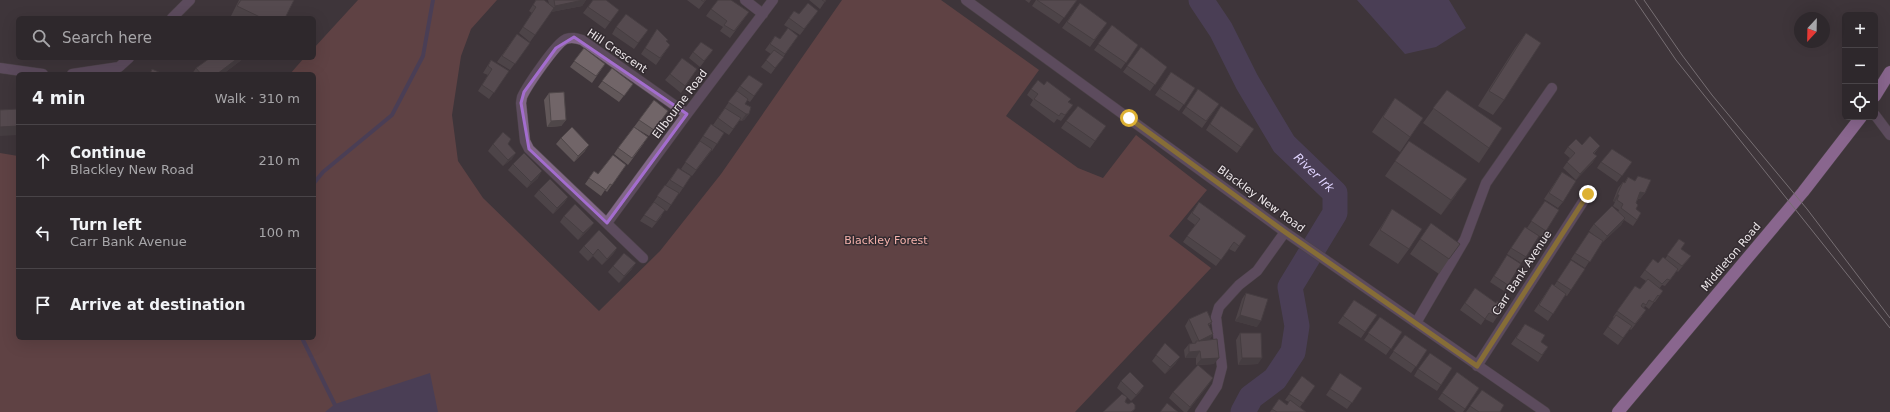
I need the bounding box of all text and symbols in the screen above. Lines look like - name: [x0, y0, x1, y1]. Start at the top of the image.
- north arrow: [1794, 12, 1830, 48]
- map controls: [1842, 12, 1878, 120]
- button: +: [1842, 12, 1878, 48]
- search box: [16, 16, 316, 60]
- street label: Hill Crescent: [585, 26, 650, 76]
- icon: search: [30, 27, 52, 49]
- text: Search here: [62, 29, 152, 47]
- button: −: [1842, 48, 1878, 84]
- street label: Ellbourne Road: [650, 67, 710, 141]
- button: locate: [1842, 84, 1878, 120]
- text: 4 min: [32, 88, 85, 108]
- text: Walk · 310 m: [215, 91, 300, 106]
- route start: [1120, 109, 1138, 127]
- text: Continue: [70, 144, 146, 162]
- icon: ahead: [32, 150, 54, 172]
- water label: River Irk: [1291, 150, 1338, 196]
- text: 210 m: [258, 153, 300, 168]
- text: Blackley New Road: [70, 162, 194, 177]
- street label: Blackley New Road: [1215, 163, 1307, 235]
- route end: [1579, 185, 1597, 203]
- text: Turn left: [70, 216, 142, 234]
- street label: Middleton Road: [1699, 220, 1763, 294]
- icon: left: [32, 222, 54, 244]
- text: 100 m: [258, 225, 300, 240]
- street label: Carr Bank Avenue: [1490, 228, 1554, 318]
- text: Carr Bank Avenue: [70, 234, 187, 249]
- park label: Blackley Forest: [844, 234, 928, 247]
- icon: arrive: [32, 294, 54, 316]
- text: Arrive at destination: [70, 296, 245, 314]

